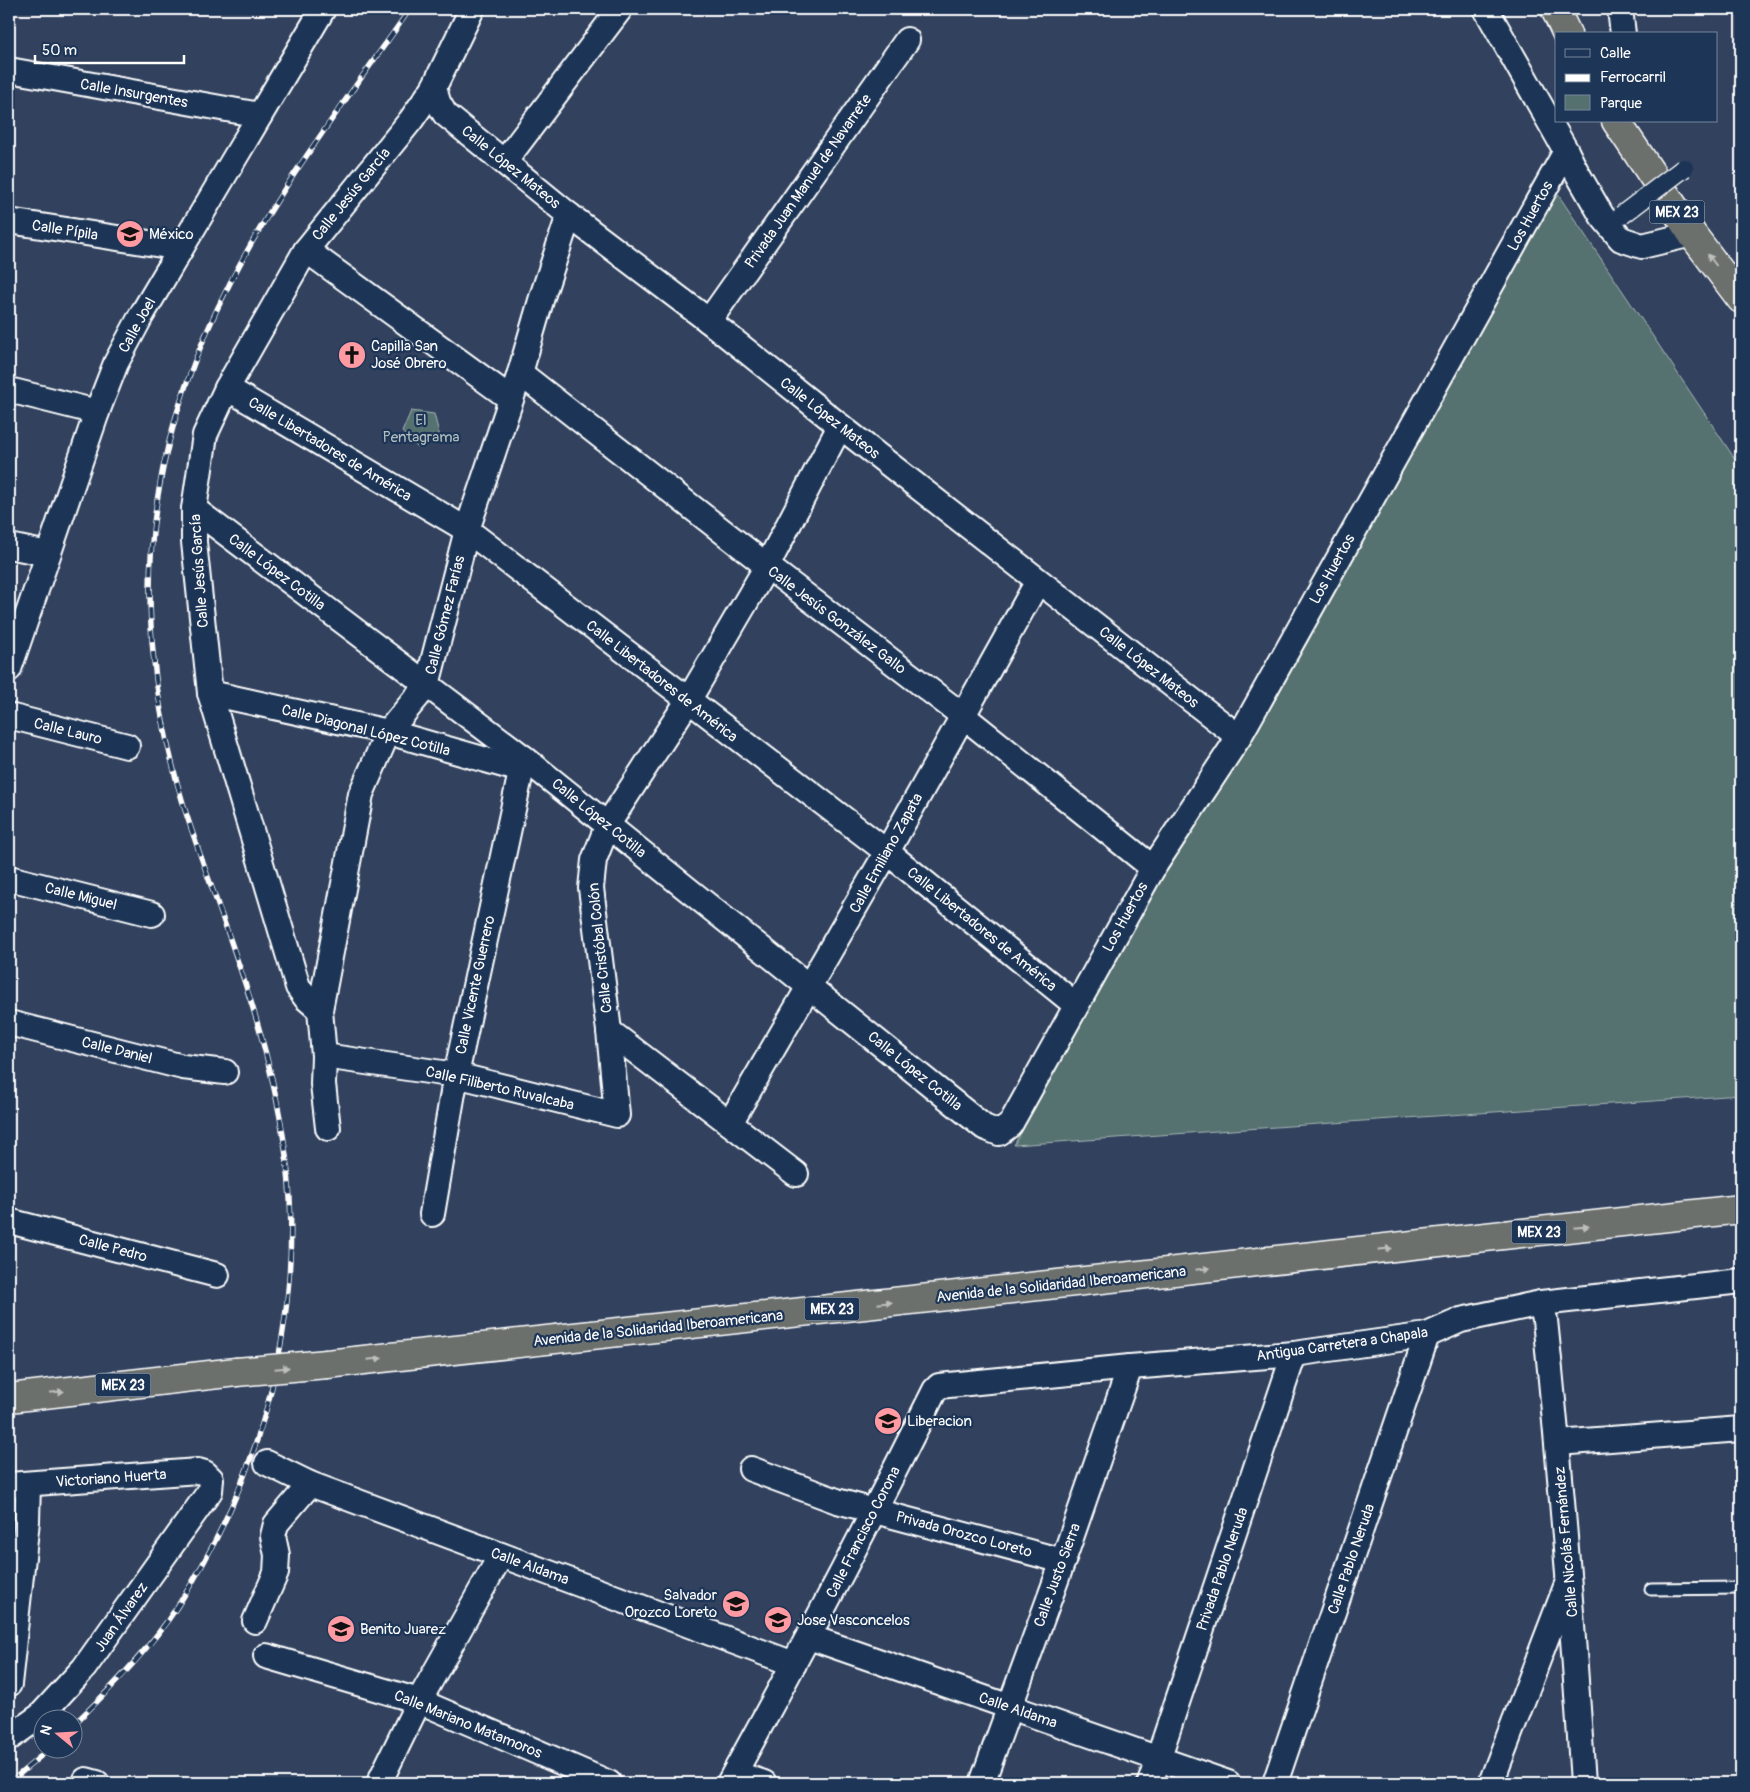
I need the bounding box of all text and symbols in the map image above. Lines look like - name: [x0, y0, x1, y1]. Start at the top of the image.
- scale bar: [35, 32, 184, 64]
- legend: [1555, 32, 1718, 122]
- text: 50 m: [42, 41, 77, 60]
- text: Calle: [1600, 44, 1631, 63]
- text: Ferrocarril: [1600, 68, 1666, 87]
- street label: Calle Insurgentes: [79, 75, 189, 112]
- street label: Privada Juan Manuel de Navarrete: [741, 90, 876, 272]
- text: Parque: [1600, 94, 1643, 113]
- street label: Calle López Mateos: [457, 122, 564, 213]
- street label: Calle Jesús García: [308, 144, 395, 245]
- street label: Los Huertos: [1503, 178, 1558, 255]
- road number: MEX 23: [1650, 200, 1704, 223]
- street label: Calle Pípila: [30, 216, 99, 245]
- school or university icon: México: [115, 219, 145, 249]
- place label: México: [149, 225, 194, 244]
- one-way arrow: [1707, 253, 1717, 267]
- street label: Calle Joel: [115, 294, 160, 356]
- place label: Capilla San José Obrero: [371, 337, 447, 373]
- church icon: Capilla San José Obrero: [337, 340, 367, 370]
- street label: Calle López Mateos: [776, 373, 884, 464]
- street label: Calle Libertadores de América: [245, 393, 415, 506]
- park label: El Pentagrama: [383, 411, 459, 447]
- street label: Calle Jesús García: [186, 513, 213, 629]
- street label: Calle López Cotilla: [225, 530, 329, 615]
- street label: Los Huertos: [1305, 531, 1360, 608]
- street label: Calle Gómez Farías: [421, 553, 470, 677]
- street label: Calle Jesús González Gallo: [764, 562, 910, 679]
- street label: Calle Libertadores de América: [582, 616, 741, 747]
- street label: Calle López Mateos: [1095, 622, 1203, 713]
- street label: Calle Diagonal López Cotilla: [280, 700, 452, 761]
- street label: Calle Lauro: [32, 714, 104, 749]
- street label: Calle López Cotilla: [547, 774, 650, 862]
- street label: Calle Emiliano Zapata: [846, 790, 927, 917]
- street label: Calle Libertadores de América: [903, 863, 1060, 996]
- street label: Calle Miguel: [43, 878, 119, 915]
- street label: Los Huertos: [1098, 879, 1153, 956]
- street label: Calle Cristóbal Colón: [584, 882, 617, 1014]
- street label: Calle Vicente Guerrero: [452, 914, 499, 1056]
- street label: Calle López Cotilla: [863, 1027, 966, 1115]
- street label: Calle Daniel: [80, 1033, 154, 1068]
- street label: Calle Filiberto Ruvalcaba: [424, 1062, 576, 1115]
- road number: MEX 23: [1512, 1220, 1566, 1244]
- one-way arrow: [1574, 1223, 1590, 1231]
- street label: Calle Pedro: [77, 1230, 149, 1267]
- one-way arrow: [1378, 1245, 1394, 1253]
- street label: Avenida de la Solidaridad Iberoamericana: [935, 1262, 1187, 1307]
- one-way arrow: [1195, 1265, 1211, 1273]
- road number: MEX 23: [804, 1298, 860, 1320]
- one-way arrow: [877, 1299, 893, 1307]
- street label: Avenida de la Solidaridad Iberoamericana: [532, 1306, 784, 1351]
- street label: Antigua Carretera a Chapala: [1255, 1323, 1429, 1366]
- one-way arrow: [368, 1355, 384, 1363]
- one-way arrow: [274, 1364, 290, 1372]
- road number: MEX 23: [96, 1374, 150, 1396]
- one-way arrow: [50, 1388, 66, 1396]
- school or university icon: Liberacion: [873, 1406, 903, 1436]
- place label: Liberacion: [907, 1412, 972, 1431]
- street label: Calle Francisco Corona: [822, 1463, 905, 1601]
- street label: Victoriano Huerta: [55, 1465, 167, 1492]
- street label: Calle Nicolás Fernández: [1550, 1466, 1583, 1618]
- street label: Calle Pablo Neruda: [1324, 1501, 1379, 1617]
- street label: Privada Pablo Neruda: [1192, 1505, 1253, 1633]
- street label: Privada Orozco Loreto: [894, 1507, 1034, 1562]
- street label: Calle Justo Sierra: [1030, 1521, 1085, 1630]
- street label: Calle Aldama: [488, 1544, 572, 1589]
- street label: Juan Álvarez: [90, 1579, 152, 1656]
- place label: Salvador Orozco Loreto: [625, 1586, 718, 1622]
- school or university icon: Salvador Orozco Loreto: [721, 1589, 751, 1619]
- school or university icon: Jose Vasconcelos: [763, 1605, 793, 1635]
- place label: Jose Vasconcelos: [797, 1611, 910, 1630]
- school or university icon: Benito Juarez: [326, 1614, 356, 1644]
- place label: Benito Juarez: [360, 1620, 446, 1639]
- street label: Calle Mariano Matamoros: [391, 1686, 545, 1763]
- street label: Calle Aldama: [976, 1688, 1060, 1733]
- north arrow: [32, 1710, 82, 1760]
- text: N: [37, 1723, 56, 1737]

